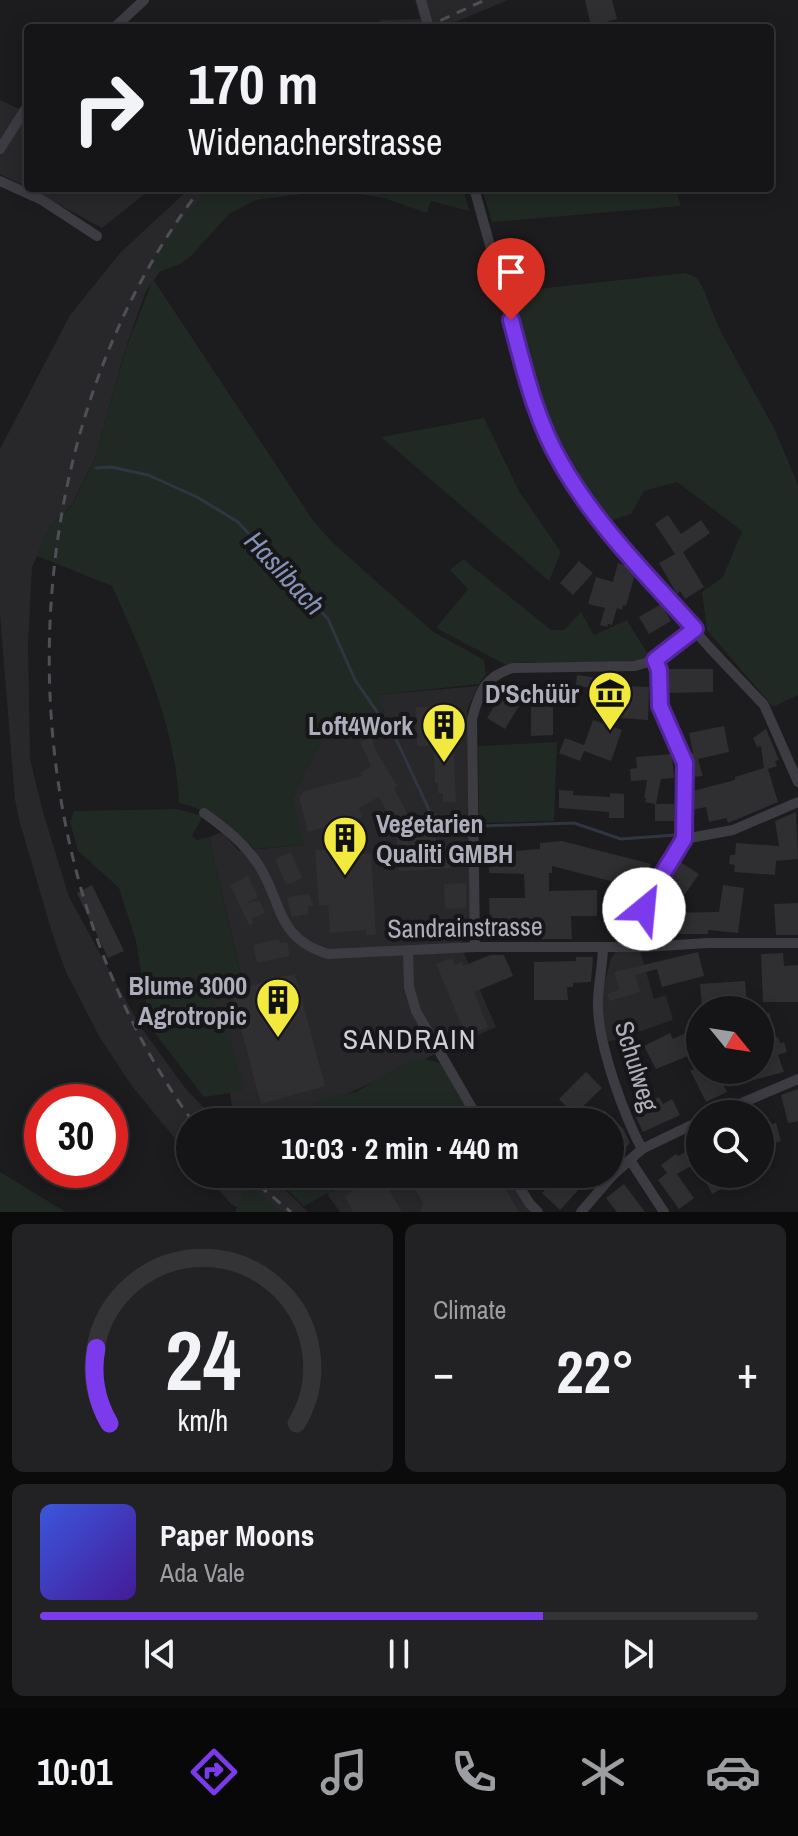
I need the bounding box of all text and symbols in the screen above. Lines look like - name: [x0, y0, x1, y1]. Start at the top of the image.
- text: 170 m: [188, 46, 318, 121]
- icon: right: [56, 56, 160, 160]
- text: Widenacherstrasse: [188, 118, 442, 166]
- pin: [477, 238, 545, 320]
- icon: arrive: [489, 250, 533, 294]
- water label: Haslibach: [236, 523, 334, 623]
- museum icon: D'Schüür: [586, 669, 634, 732]
- place label: D'Schüür: [485, 676, 580, 711]
- building icon: Loft4Work: [420, 701, 468, 764]
- place label: Loft4Work: [308, 708, 413, 743]
- place label: Vegetarien Qualiti GMBH: [376, 806, 513, 871]
- building icon: Vegetarien Qualiti GMBH: [321, 814, 369, 877]
- position arrow: [602, 867, 686, 951]
- street label: Sandrainstrasse: [387, 908, 543, 946]
- place label: Blume 3000 Agrotropic: [128, 968, 247, 1033]
- building icon: Blume 3000 Agrotropic: [254, 976, 302, 1039]
- north arrow: [686, 996, 774, 1084]
- map controls: [686, 996, 774, 1188]
- street label: Schulweg: [607, 1017, 667, 1115]
- district label: SANDRAIN: [343, 1020, 477, 1058]
- speed limit sign: 30: [24, 1084, 128, 1188]
- button: search: [686, 1100, 774, 1188]
- text: 10:03 · 2 min · 440 m: [281, 1128, 519, 1168]
- text: Climate: [433, 1292, 506, 1327]
- text: 24: [165, 1304, 240, 1416]
- text: 22°: [556, 1331, 635, 1412]
- text: −: [433, 1342, 454, 1402]
- text: +: [737, 1342, 758, 1402]
- text: km/h: [177, 1401, 228, 1440]
- text: Paper Moons: [160, 1515, 314, 1555]
- text: Ada Vale: [160, 1555, 245, 1590]
- icon: previous: [138, 1632, 182, 1676]
- icon: pause: [377, 1632, 421, 1676]
- icon: next: [616, 1632, 660, 1676]
- icon: directions: [186, 1744, 242, 1800]
- icon: music: [316, 1744, 372, 1800]
- icon: phone: [446, 1744, 502, 1800]
- icon: climate: [575, 1744, 631, 1800]
- icon: car: [705, 1744, 761, 1800]
- text: 10:01: [37, 1748, 112, 1796]

